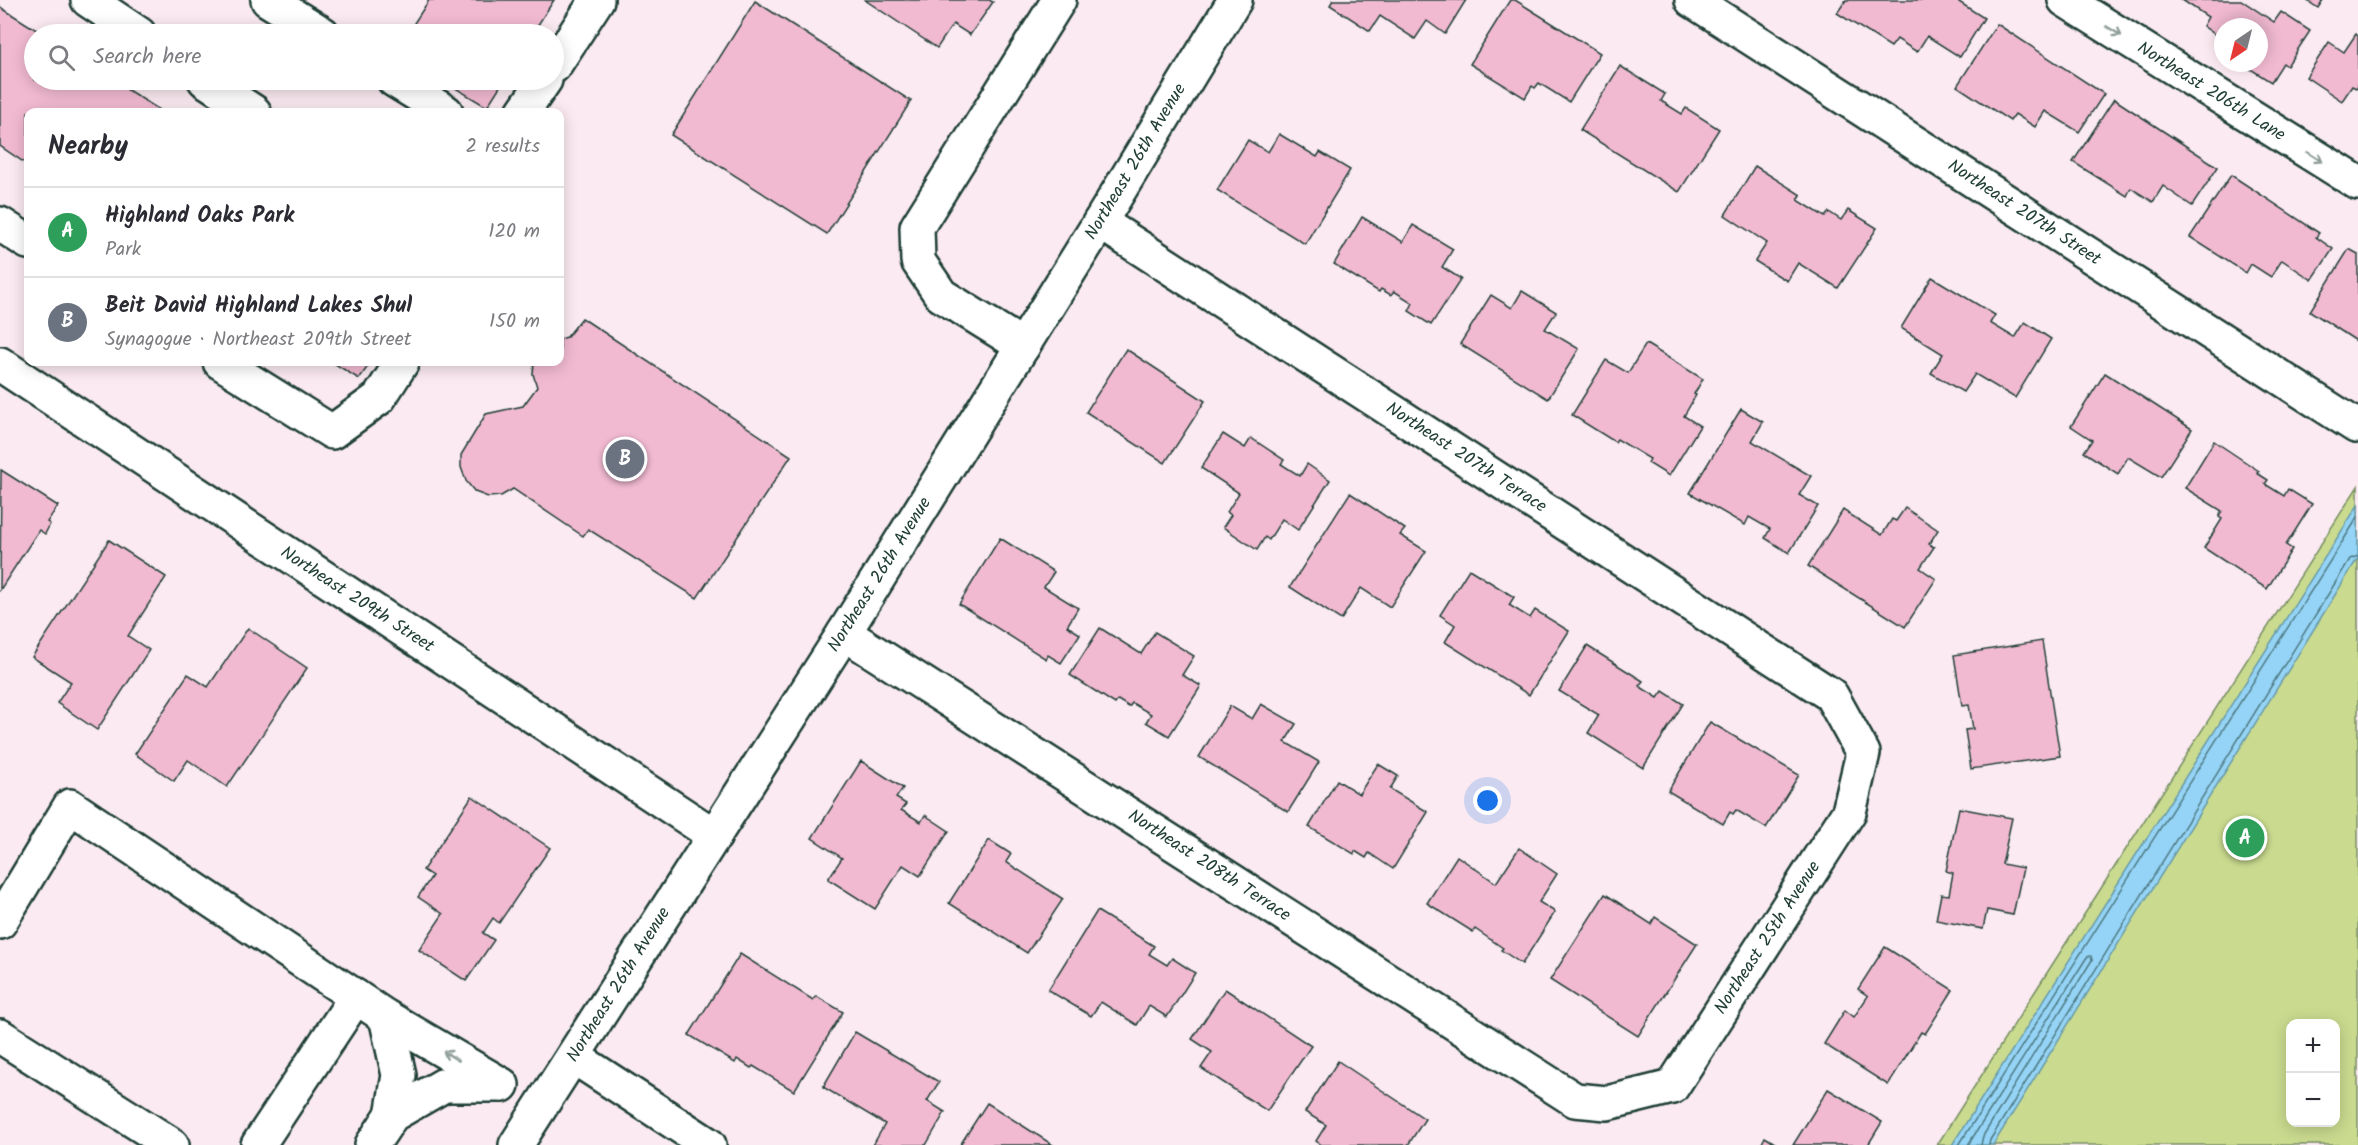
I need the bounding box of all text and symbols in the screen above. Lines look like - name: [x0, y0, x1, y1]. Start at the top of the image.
- north arrow: [2214, 18, 2268, 72]
- search box: [24, 24, 564, 90]
- one-way arrow: [2105, 26, 2122, 38]
- street label: Northeast 206th Lane: [2131, 35, 2291, 149]
- text: Search here: [93, 40, 201, 75]
- icon: search: [45, 41, 78, 74]
- street label: Northeast 26th Avenue: [1078, 78, 1194, 246]
- text: Nearby: [48, 126, 128, 168]
- text: 2 results: [465, 131, 540, 163]
- one-way arrow: [2306, 151, 2323, 163]
- street label: Northeast 207th Street: [1941, 152, 2108, 274]
- text: Highland Oaks Park: [105, 199, 294, 234]
- text: A: [61, 216, 74, 248]
- text: 120 m: [488, 216, 540, 248]
- text: Park: [105, 234, 141, 266]
- text: Beit David Highland Lakes Shul: [105, 289, 412, 324]
- text: B: [61, 306, 74, 338]
- text: 150 m: [489, 306, 540, 338]
- text: Synagogue · Northeast 209th Street: [105, 324, 411, 356]
- street label: Northeast 207th Terrace: [1380, 395, 1552, 521]
- pin: B: [606, 436, 644, 482]
- street label: Northeast 26th Avenue: [820, 492, 940, 658]
- street label: Northeast 209th Street: [274, 539, 441, 661]
- your location: [1473, 786, 1502, 815]
- street label: Northeast 208th Terrace: [1122, 802, 1296, 930]
- pin: A: [2226, 816, 2264, 860]
- street label: Northeast 25th Avenue: [1707, 855, 1829, 1021]
- street label: Northeast 26th Avenue: [559, 902, 679, 1068]
- map controls: [2286, 1019, 2340, 1127]
- button: +: [2286, 1019, 2340, 1073]
- one-way arrow: [443, 1049, 460, 1061]
- button: −: [2286, 1073, 2340, 1127]

